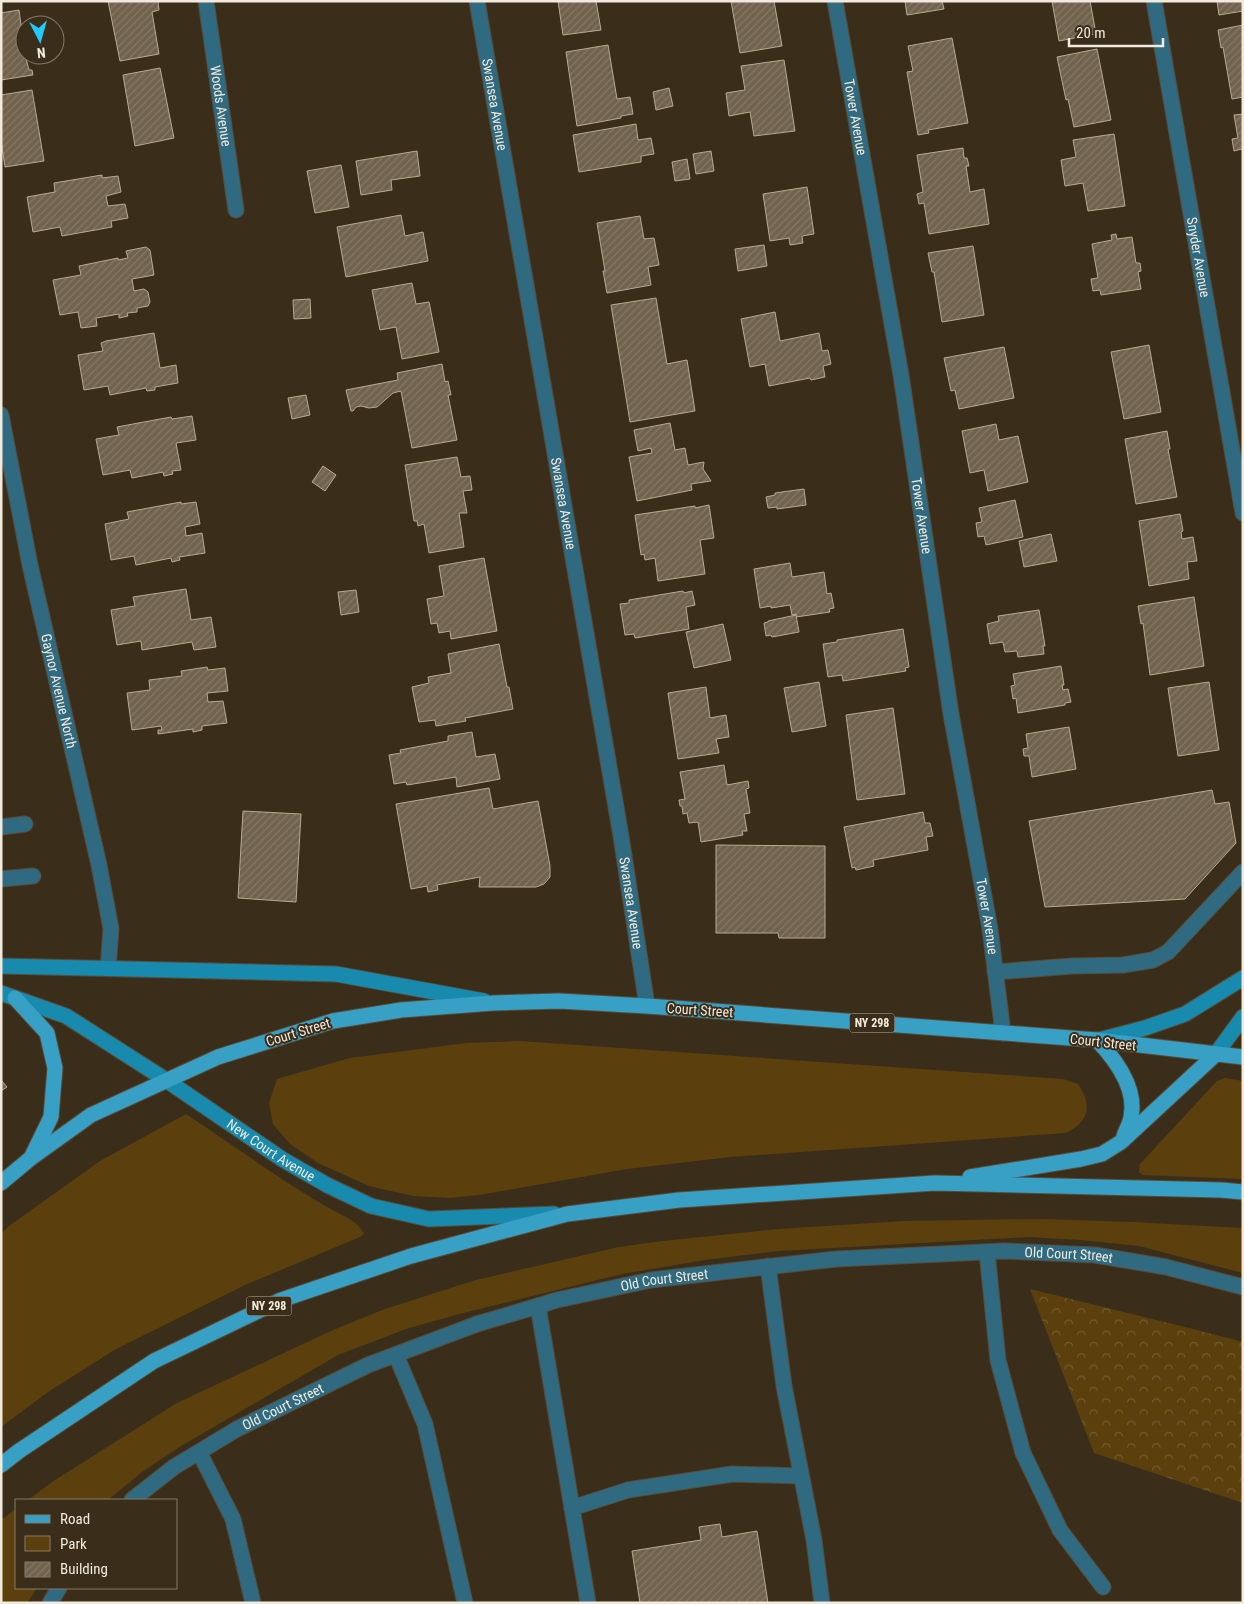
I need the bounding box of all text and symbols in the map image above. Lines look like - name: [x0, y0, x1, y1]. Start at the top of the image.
- north arrow: [15, 15, 65, 65]
- scale bar: [1069, 15, 1163, 47]
- text: 20 m: [1076, 24, 1106, 42]
- text: N: [36, 45, 46, 61]
- street label: Swansea Avenue: [479, 57, 511, 152]
- street label: Woods Avenue: [207, 64, 235, 148]
- street label: Tower Avenue: [841, 78, 870, 157]
- street label: Snyder Avenue: [1184, 216, 1213, 299]
- street label: Swansea Avenue: [548, 456, 580, 551]
- street label: Tower Avenue: [908, 476, 935, 555]
- street label: Gaynor Avenue North: [38, 632, 80, 750]
- street label: Swansea Avenue: [616, 856, 646, 951]
- street label: Tower Avenue: [973, 877, 1001, 956]
- street label: Court Street: [666, 1000, 734, 1020]
- road number: NY 298: [850, 1014, 894, 1032]
- street label: Court Street: [264, 1015, 332, 1049]
- street label: Court Street: [1069, 1031, 1137, 1053]
- street label: New Court Avenue: [224, 1116, 318, 1185]
- street label: Old Court Street: [1024, 1244, 1114, 1266]
- street label: Old Court Street: [619, 1266, 709, 1294]
- road number: NY 298: [246, 1296, 292, 1315]
- street label: Old Court Street: [240, 1380, 326, 1433]
- legend: [15, 1499, 178, 1589]
- text: Road: [60, 1510, 90, 1528]
- text: Park: [60, 1535, 87, 1553]
- text: Building: [60, 1560, 108, 1578]

